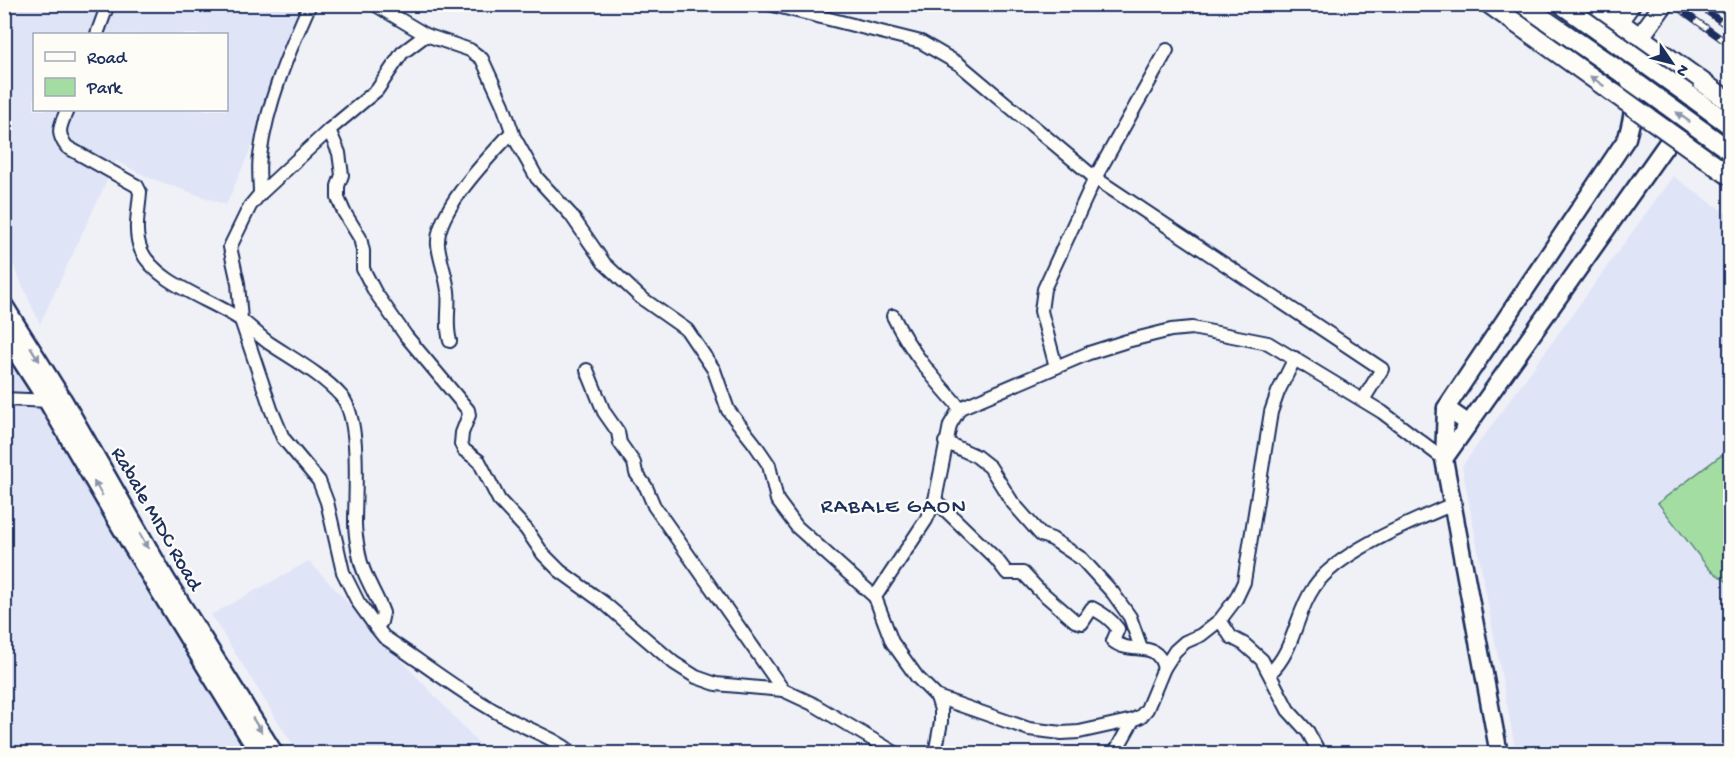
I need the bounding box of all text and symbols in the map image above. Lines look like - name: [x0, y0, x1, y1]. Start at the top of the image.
- legend: [33, 33, 228, 111]
- north arrow: [1642, 33, 1702, 93]
- text: Road: [87, 49, 128, 70]
- text: N: [1670, 60, 1692, 80]
- one-way arrow: [1590, 75, 1606, 87]
- text: Park: [86, 79, 123, 100]
- one-way arrow: [1676, 111, 1692, 123]
- one-way arrow: [30, 346, 41, 362]
- street label: Rabale MIDC Road: [104, 444, 207, 597]
- one-way arrow: [93, 479, 103, 496]
- district label: RABALE GAON: [821, 495, 967, 521]
- one-way arrow: [139, 533, 149, 550]
- one-way arrow: [251, 717, 262, 733]

